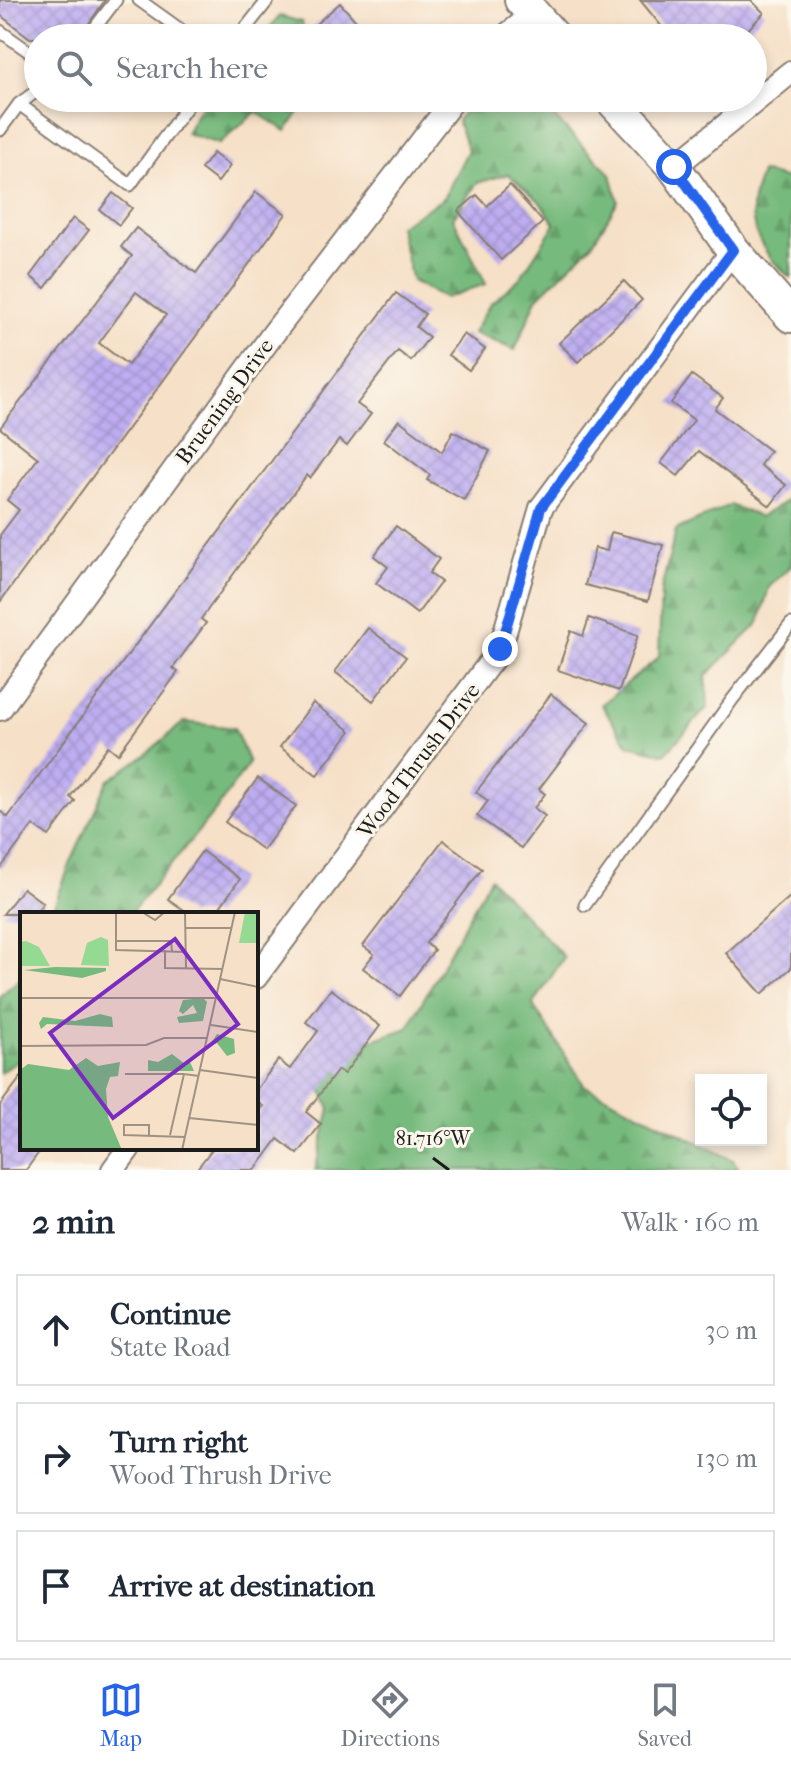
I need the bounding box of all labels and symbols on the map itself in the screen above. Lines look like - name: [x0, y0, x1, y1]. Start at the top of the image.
- route start: [656, 149, 692, 185]
- street label: Bruening Drive: [170, 333, 279, 470]
- route end: [482, 631, 518, 667]
- street label: Wood Thrush Drive: [351, 678, 486, 844]
- inset map: [20, 912, 258, 1150]
- text: 81.716°W: [396, 1127, 472, 1150]

